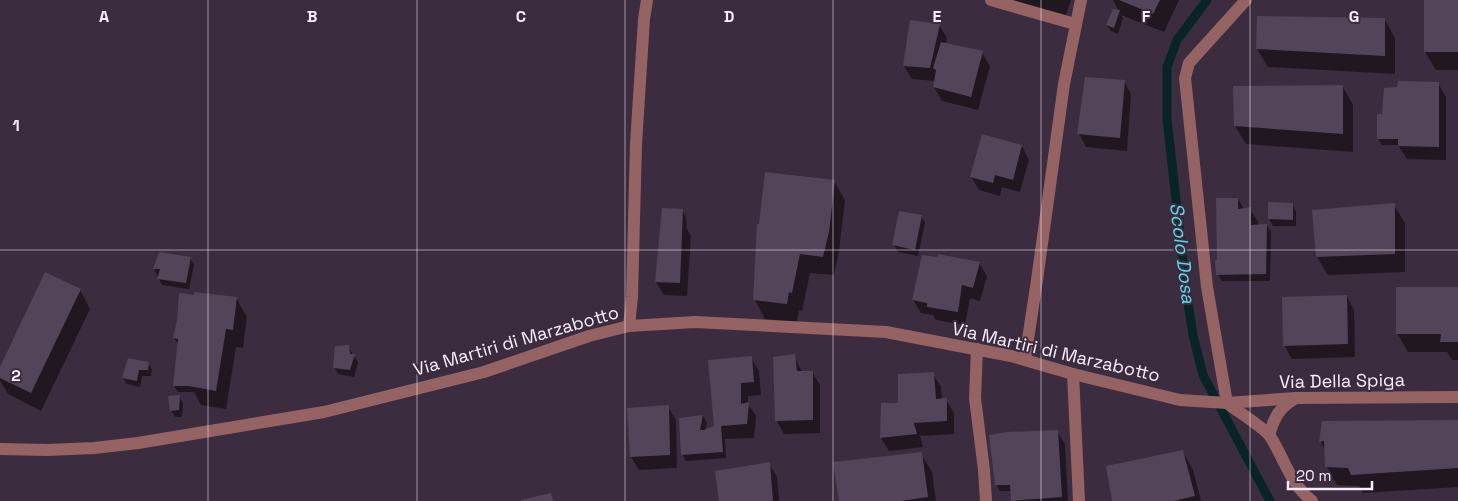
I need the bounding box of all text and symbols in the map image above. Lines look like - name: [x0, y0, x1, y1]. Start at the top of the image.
- text: A: [99, 6, 109, 27]
- text: B: [307, 6, 317, 27]
- text: C: [516, 6, 526, 27]
- text: D: [724, 6, 734, 27]
- text: E: [933, 6, 942, 27]
- text: F: [1142, 6, 1151, 27]
- text: G: [1349, 6, 1359, 27]
- text: 1: [12, 115, 20, 136]
- water label: Scolo Dosa: [1164, 201, 1201, 305]
- street label: Via Martiri di Marzabotto: [410, 300, 621, 381]
- street label: Via Martiri di Marzabotto: [950, 316, 1162, 387]
- text: 2: [11, 365, 21, 386]
- street label: Via Della Spiga: [1279, 368, 1405, 393]
- scale bar: [1288, 458, 1372, 490]
- text: 20 m: [1296, 466, 1331, 485]

